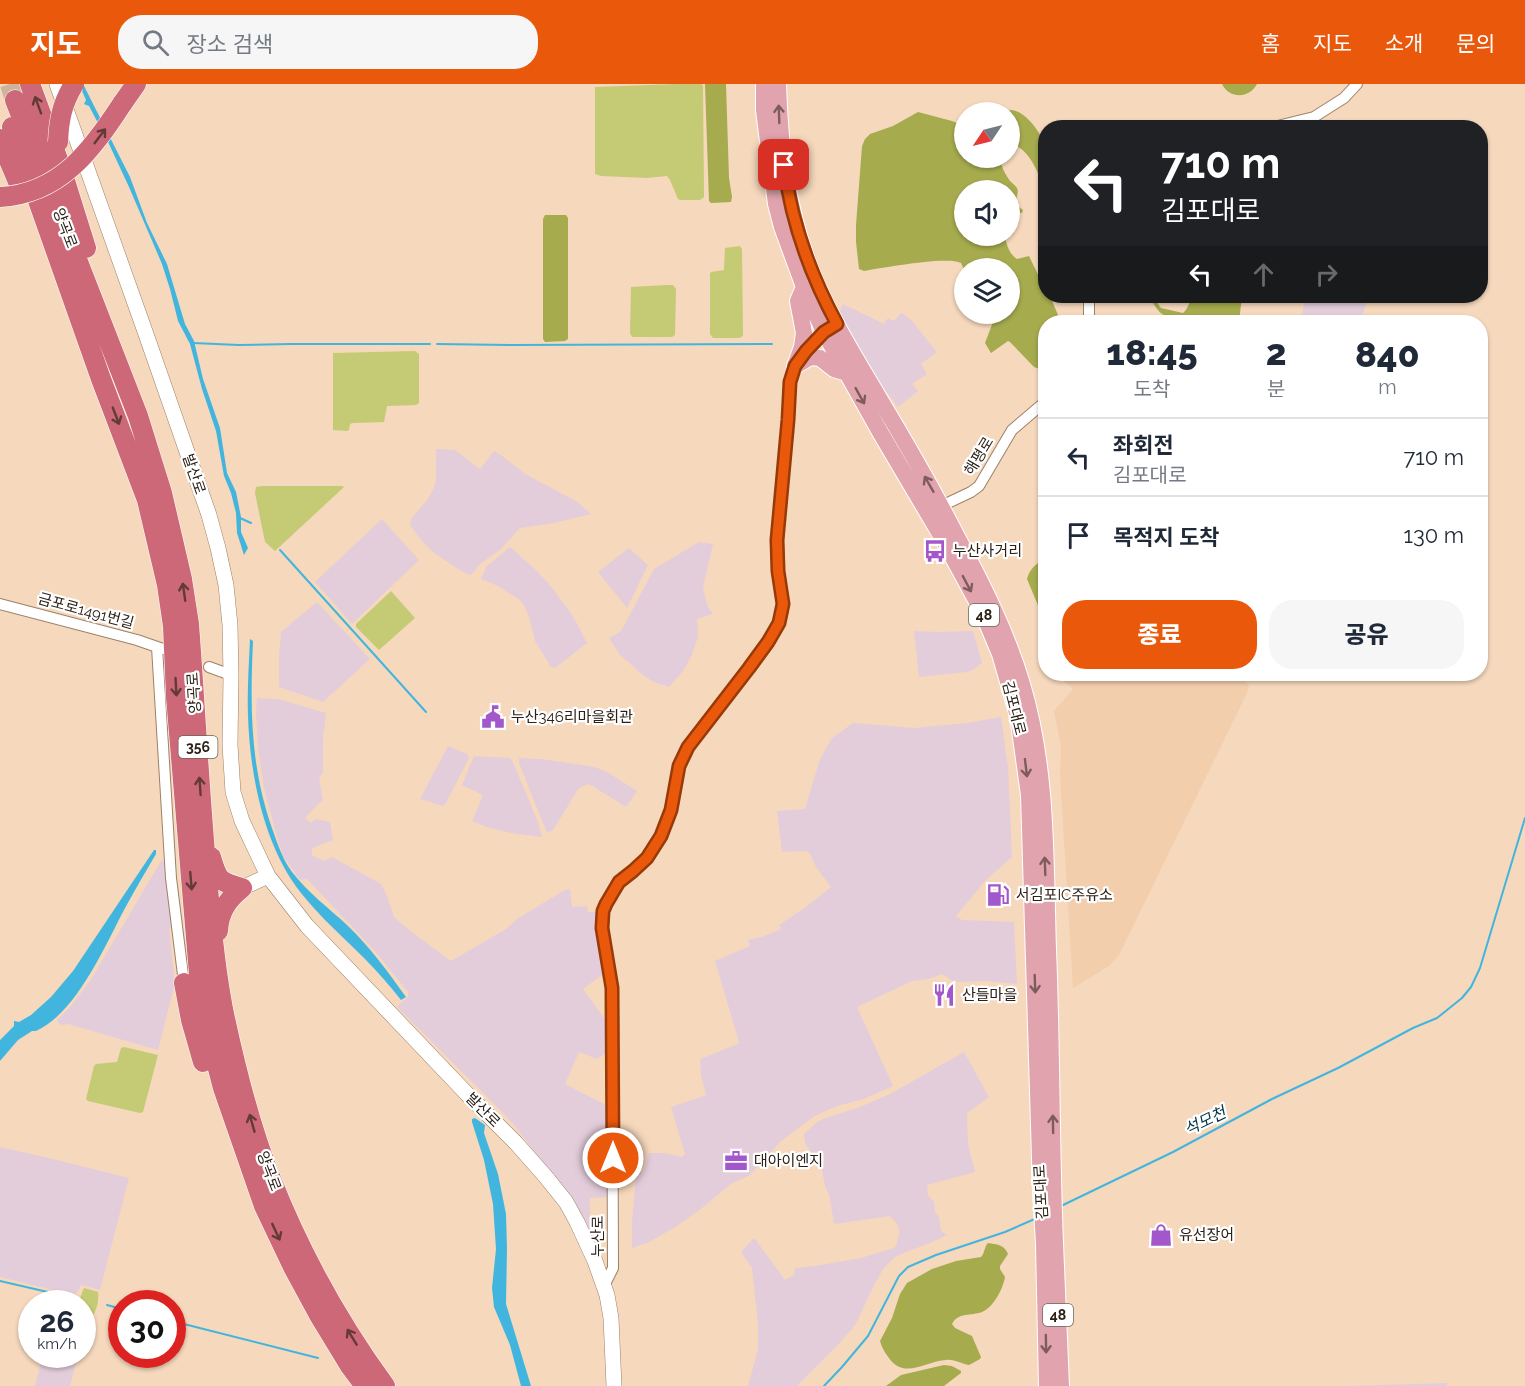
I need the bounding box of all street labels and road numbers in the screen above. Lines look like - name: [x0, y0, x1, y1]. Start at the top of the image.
- street label: 양곡로: [49, 205, 81, 251]
- street label: 해평로: [961, 434, 997, 478]
- street label: 발산로: [179, 451, 209, 497]
- street label: 금포로1491번길: [36, 590, 136, 632]
- road number: 48: [969, 604, 999, 626]
- street label: 양곡로: [184, 672, 204, 714]
- street label: 김포대로: [999, 679, 1029, 737]
- road number: 356: [178, 736, 218, 758]
- street label: 발산로: [462, 1089, 504, 1131]
- street label: 양곡로: [253, 1148, 285, 1194]
- street label: 김포대로: [1031, 1164, 1051, 1220]
- street label: 누산로: [589, 1215, 607, 1257]
- road number: 48: [1043, 1304, 1073, 1326]

